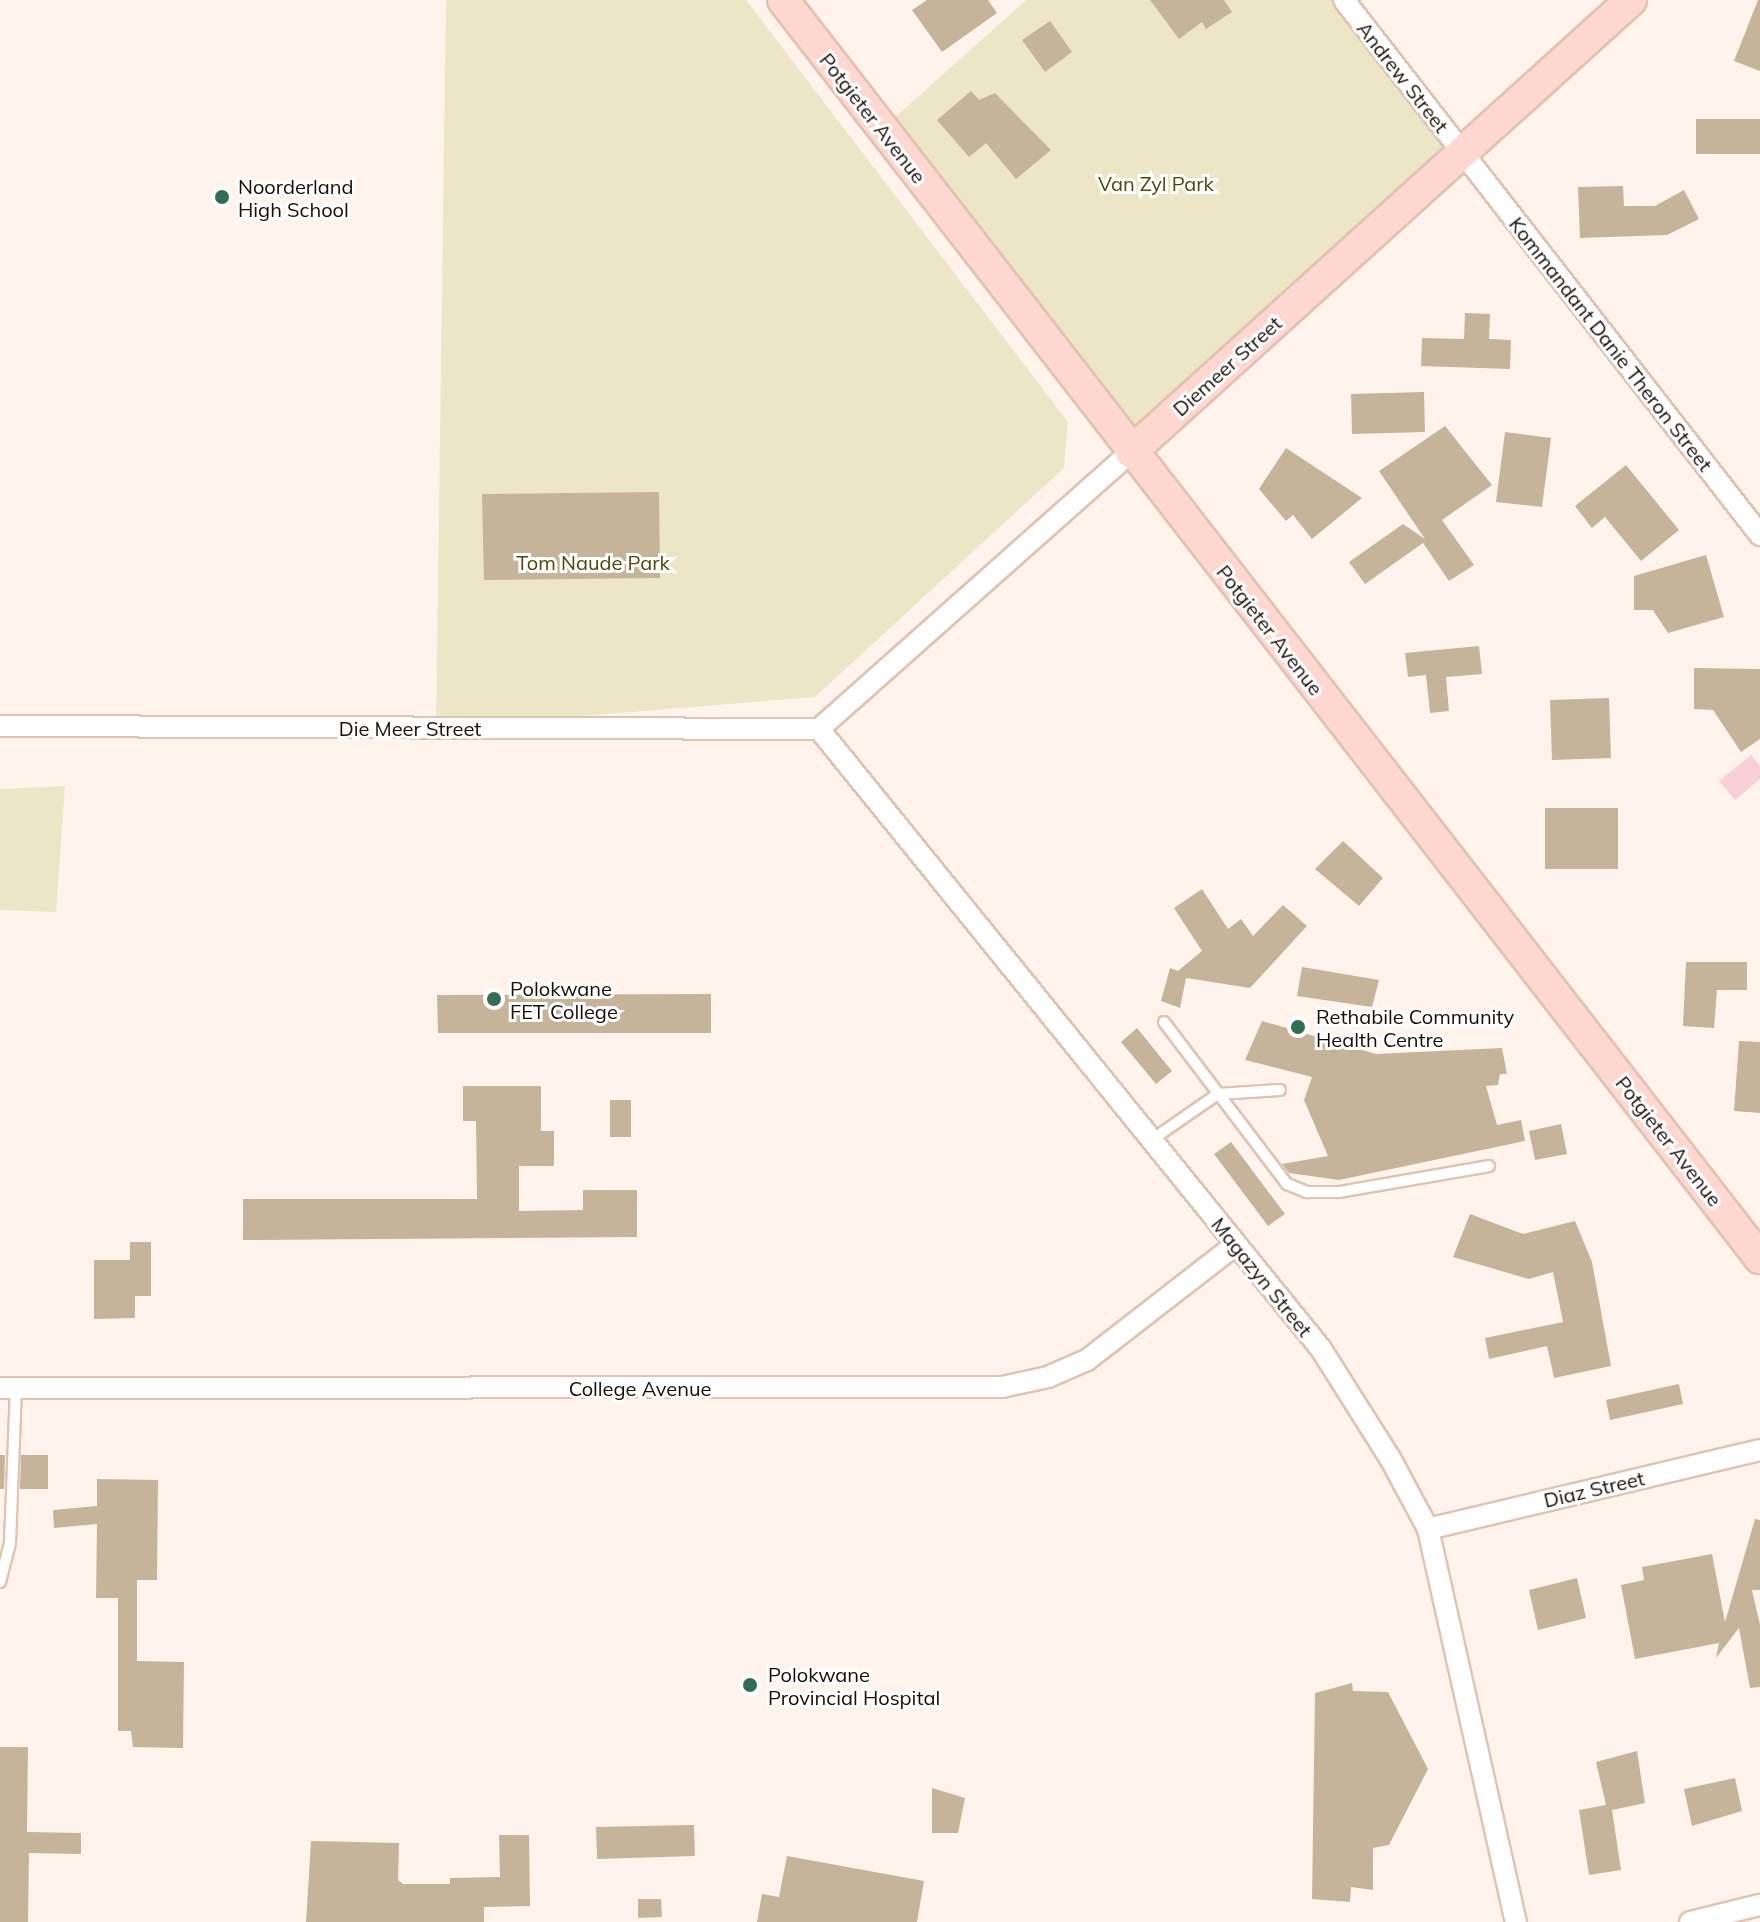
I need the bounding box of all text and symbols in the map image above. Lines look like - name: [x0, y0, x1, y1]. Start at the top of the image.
- street label: Andrew Street: [1352, 17, 1454, 137]
- street label: Potgieter Avenue: [815, 48, 931, 188]
- park label: Van Zyl Park: [1098, 171, 1214, 195]
- place label: Noorderland High School: [238, 174, 354, 221]
- marker: Noorderland High School: [213, 188, 231, 206]
- street label: Kommandant Danie Theron Street: [1504, 212, 1718, 476]
- street label: Diemeer Street: [1168, 311, 1286, 421]
- park label: Tom Naude Park: [516, 550, 670, 574]
- street label: Potgieter Avenue: [1212, 560, 1328, 700]
- street label: Die Meer Street: [339, 716, 481, 740]
- place label: Polokwane FET College: [510, 976, 618, 1023]
- marker: Polokwane FET College: [485, 990, 503, 1008]
- place label: Rethabile Community Health Centre: [1316, 1004, 1514, 1051]
- marker: Rethabile Community Health Centre: [1287, 1016, 1309, 1038]
- street label: Potgieter Avenue: [1611, 1071, 1727, 1211]
- street label: Magazyn Street: [1207, 1213, 1317, 1341]
- street label: College Avenue: [569, 1376, 711, 1400]
- street label: Diaz Street: [1541, 1466, 1647, 1512]
- place label: Polokwane Provincial Hospital: [768, 1662, 940, 1709]
- marker: Polokwane Provincial Hospital: [739, 1674, 761, 1696]

